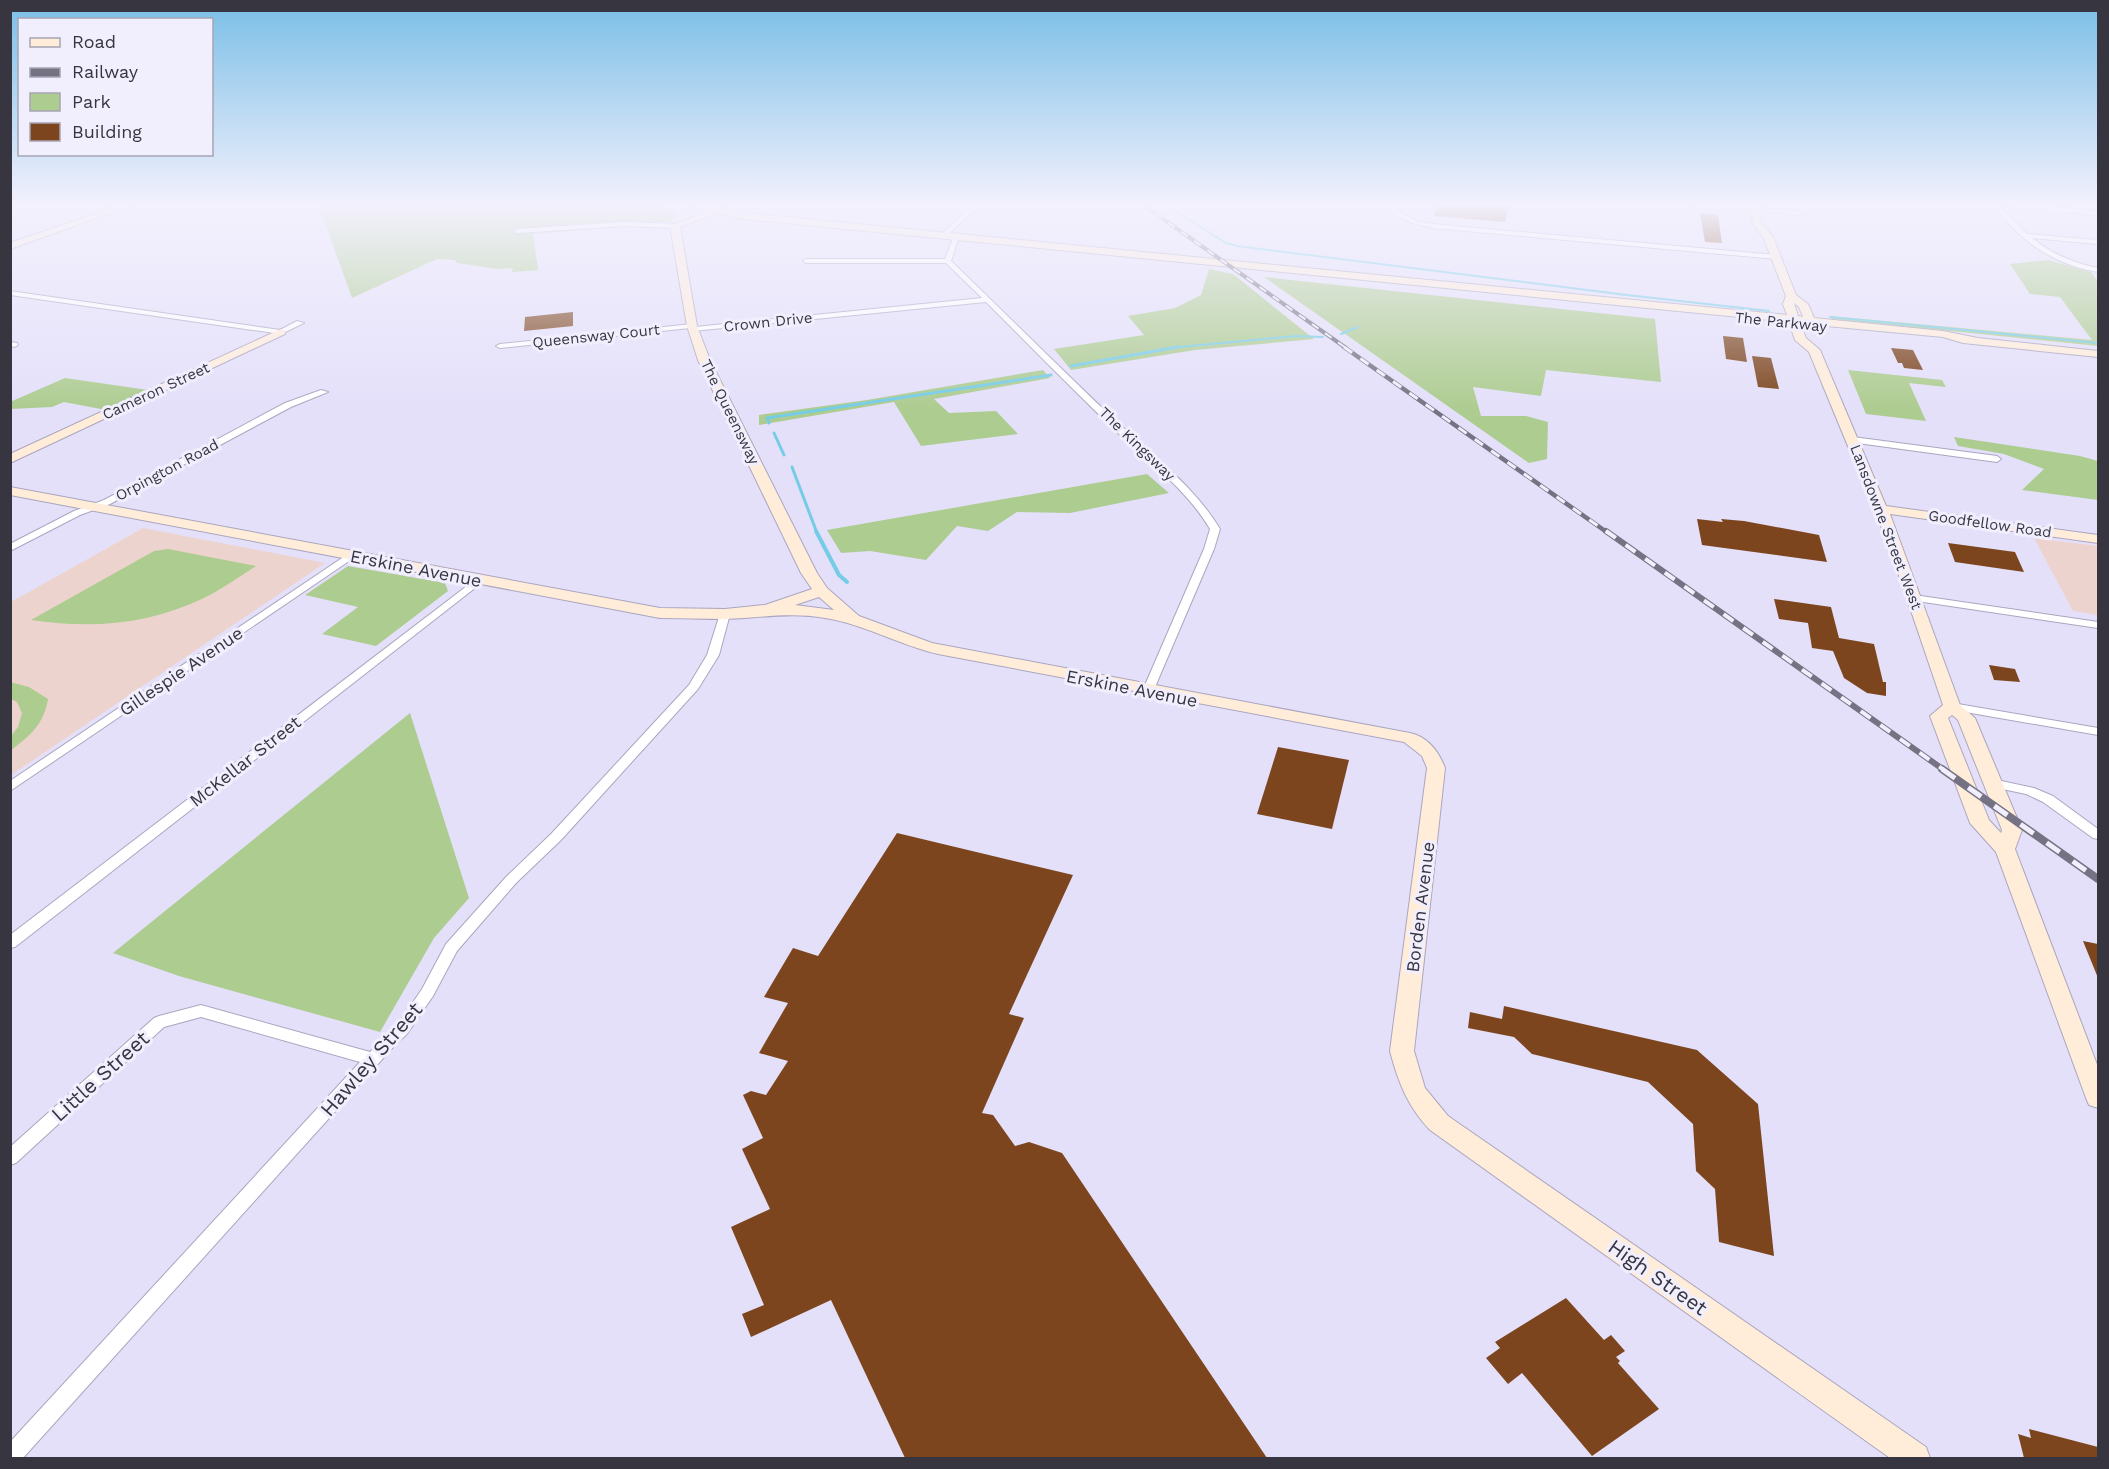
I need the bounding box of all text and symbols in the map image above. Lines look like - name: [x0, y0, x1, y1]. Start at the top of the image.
- legend: [18, 18, 213, 156]
- text: Road: [72, 31, 116, 52]
- text: Railway: [72, 61, 139, 82]
- text: Park: [72, 91, 111, 112]
- text: Building: [72, 121, 142, 142]
- street label: Crown Drive: [723, 308, 813, 336]
- street label: The Parkway: [1734, 308, 1828, 336]
- street label: Queensway Court: [531, 320, 661, 352]
- street label: The Queensway: [697, 357, 763, 468]
- street label: Cameron Street: [100, 358, 213, 424]
- street label: The Kingsway: [1095, 403, 1179, 485]
- street label: Orpington Road: [112, 435, 222, 505]
- street label: Lansdowne Street West: [1846, 442, 1926, 613]
- street label: Goodfellow Road: [1927, 506, 2053, 542]
- street label: Erskine Avenue: [348, 545, 484, 591]
- street label: Gillespie Avenue: [115, 622, 247, 720]
- street label: Erskine Avenue: [1064, 665, 1200, 711]
- street label: McKellar Street: [185, 711, 305, 811]
- street label: Borden Avenue: [1402, 840, 1438, 974]
- street label: Hawley Street: [315, 997, 428, 1121]
- street label: Little Street: [46, 1025, 154, 1127]
- street label: High Street: [1604, 1234, 1713, 1320]

